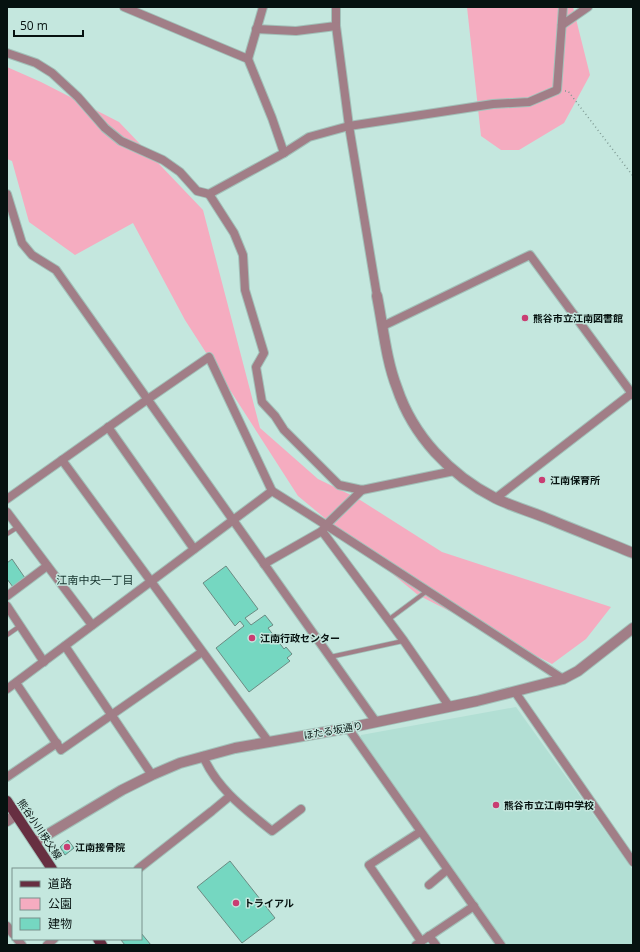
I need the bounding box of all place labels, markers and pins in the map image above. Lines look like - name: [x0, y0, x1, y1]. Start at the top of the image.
- place label: 熊谷市立江南図書館: [533, 311, 623, 325]
- marker: 熊谷市立江南図書館: [520, 313, 530, 323]
- place label: 江南保育所: [550, 473, 600, 487]
- marker: 江南保育所: [537, 475, 547, 485]
- place label: 江南行政センター: [260, 631, 340, 645]
- marker: 江南行政センター: [247, 633, 257, 643]
- place label: 熊谷市立江南中学校: [504, 798, 594, 812]
- marker: 熊谷市立江南中学校: [491, 800, 501, 810]
- place label: 江南接骨院: [75, 840, 125, 854]
- marker: 江南接骨院: [62, 842, 72, 852]
- place label: トライアル: [244, 896, 294, 910]
- marker: トライアル: [231, 898, 241, 908]

